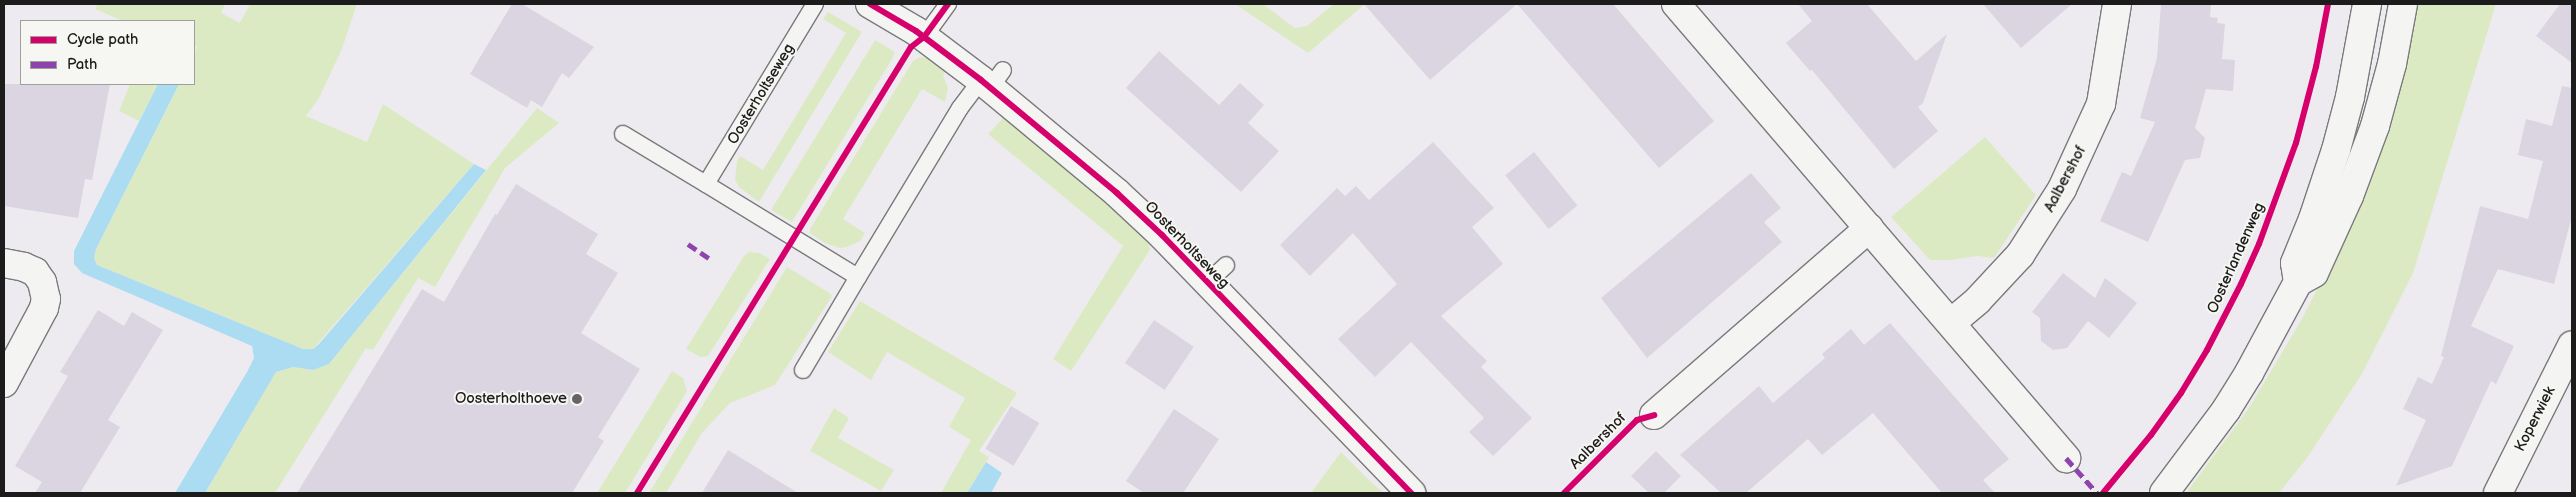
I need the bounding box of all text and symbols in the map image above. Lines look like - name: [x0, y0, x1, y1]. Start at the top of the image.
- legend: [20, 20, 195, 85]
- text: Cycle path: [67, 30, 138, 49]
- street label: Oosterholtseweg: [724, 40, 798, 148]
- text: Path: [67, 55, 97, 74]
- street label: Aalbershof: [2040, 143, 2090, 215]
- street label: Oosterholtseweg: [1141, 198, 1233, 292]
- street label: Oosterlandenweg: [2204, 200, 2268, 316]
- street label: Koperwiek: [2511, 383, 2559, 455]
- place label: Oosterholthoeve: [455, 390, 567, 408]
- marker: Oosterholthoeve: [571, 393, 583, 405]
- street label: Aalbershof: [1566, 409, 1630, 473]

